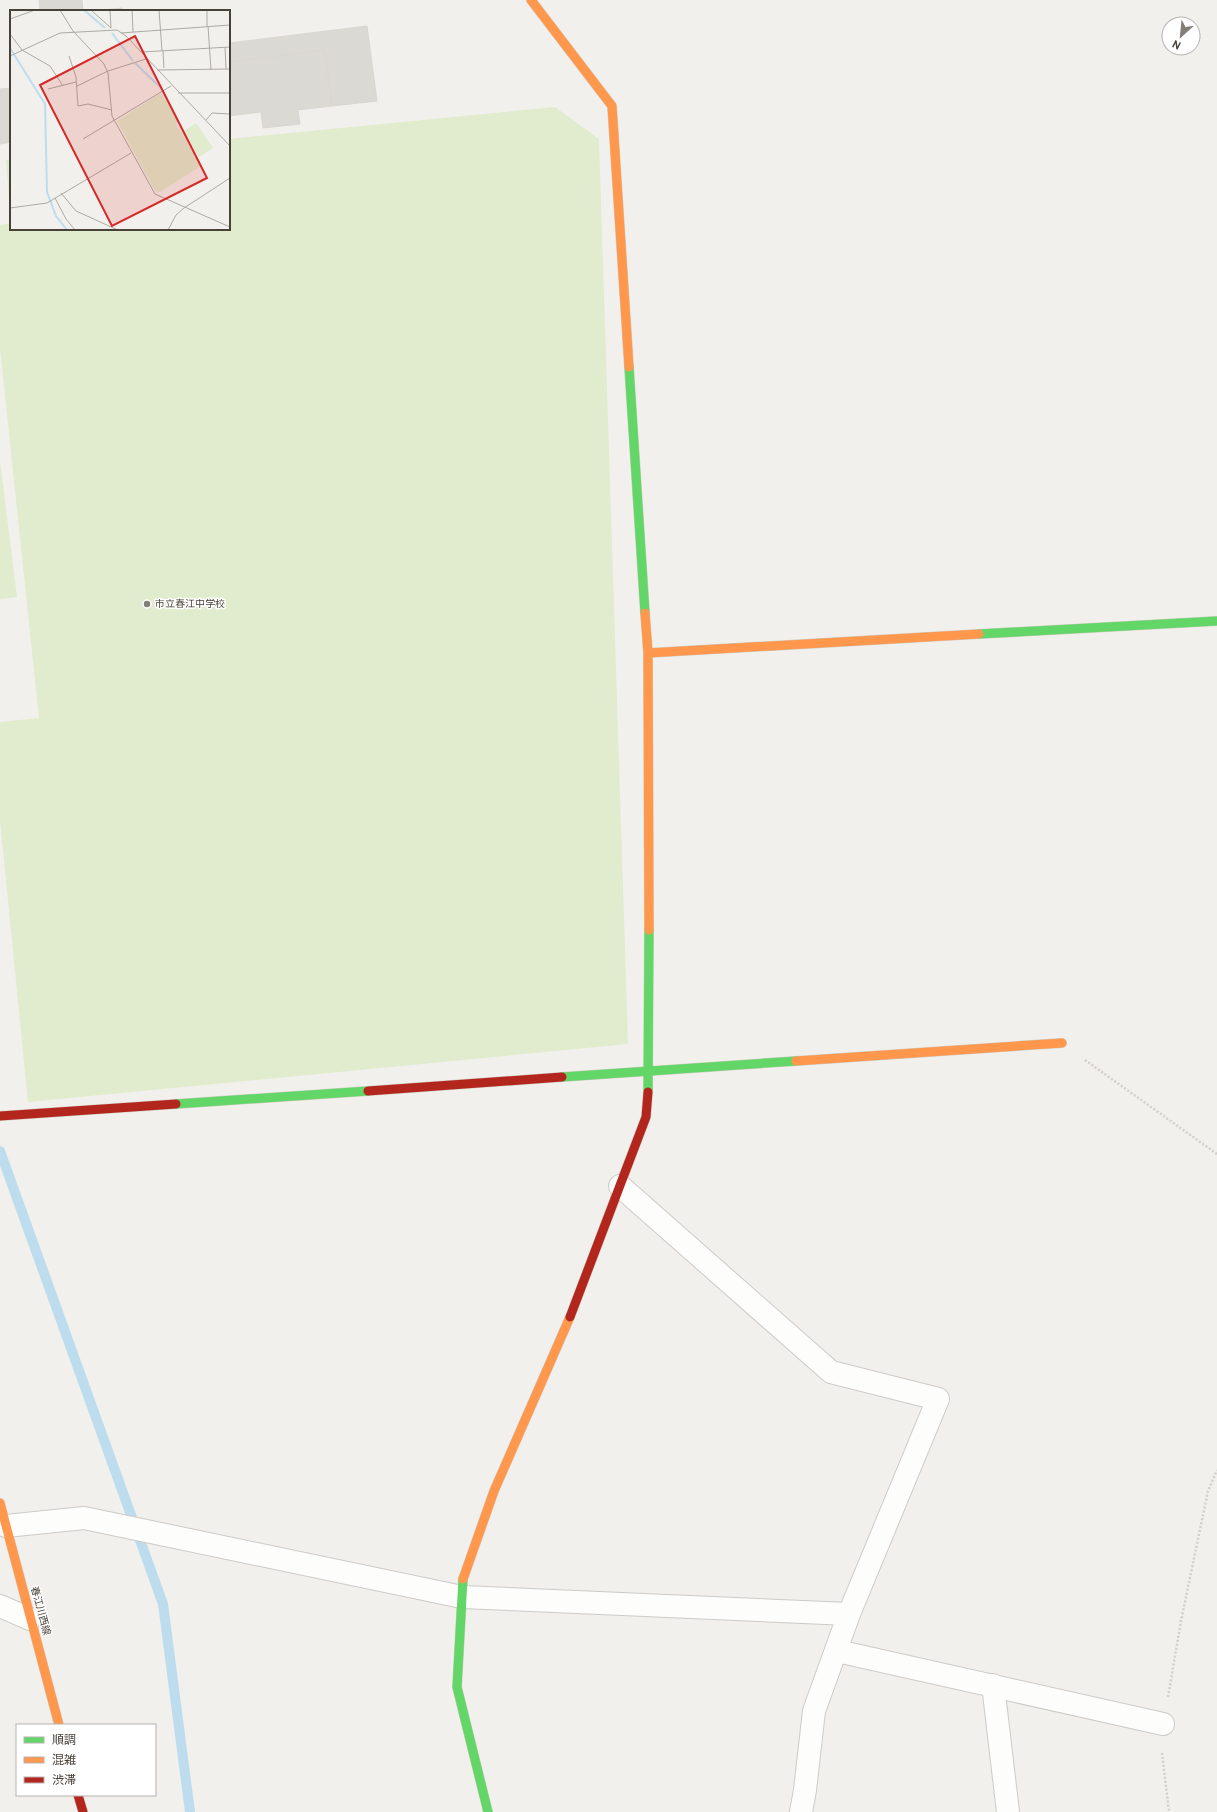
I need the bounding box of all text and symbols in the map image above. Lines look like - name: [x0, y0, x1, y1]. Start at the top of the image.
- inset map: [10, 10, 230, 230]
- north arrow: [1161, 16, 1201, 56]
- text: N: [1170, 36, 1184, 52]
- place label: 市立春江中学校: [155, 598, 225, 611]
- marker: 市立春江中学校: [142, 599, 152, 609]
- street label: 春江川西線: [27, 1585, 53, 1637]
- legend: [16, 1724, 156, 1796]
- text: 順調: [52, 1733, 76, 1749]
- text: 混雑: [52, 1753, 76, 1769]
- text: 渋滞: [52, 1773, 76, 1789]

